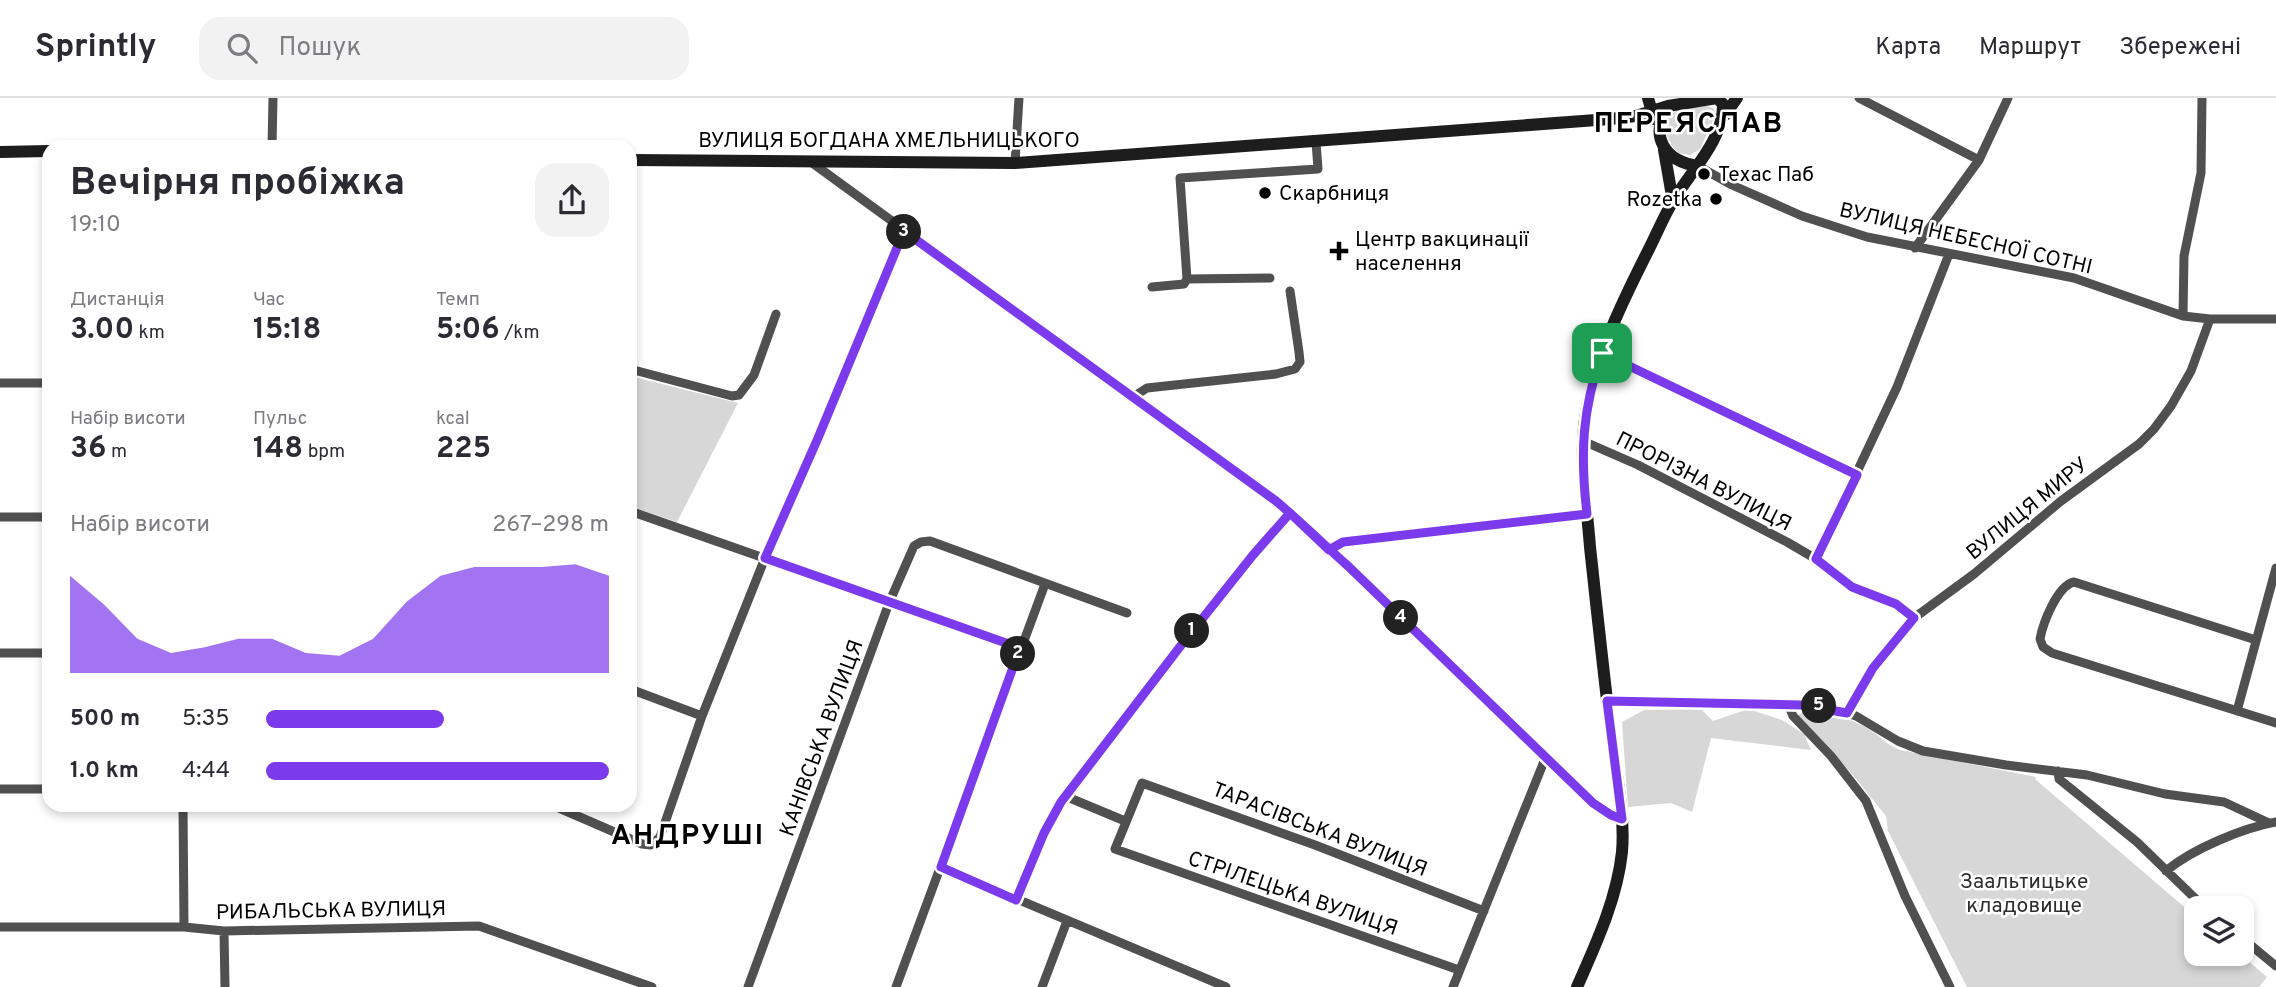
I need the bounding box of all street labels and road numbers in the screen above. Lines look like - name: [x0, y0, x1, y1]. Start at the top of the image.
- street label: ВУЛИЦЯ БОГДАНА ХМЕЛЬНИЦЬКОГО: [698, 128, 1080, 155]
- street label: ВУЛИЦЯ НЕБЕСНОЇ СОТНІ: [1836, 197, 2095, 282]
- street label: ПРОРІЗНА ВУЛИЦЯ: [1611, 426, 1796, 538]
- street label: ВУЛИЦЯ МИРУ: [1961, 452, 2094, 567]
- street label: КАНІВСЬКА ВУЛИЦЯ: [774, 636, 871, 841]
- street label: ТАРАСІВСЬКА ВУЛИЦЯ: [1208, 777, 1431, 884]
- street label: СТРІЛЕЦЬКА ВУЛИЦЯ: [1184, 846, 1401, 943]
- street label: РИБАЛЬСЬКА ВУЛИЦЯ: [216, 896, 447, 927]

